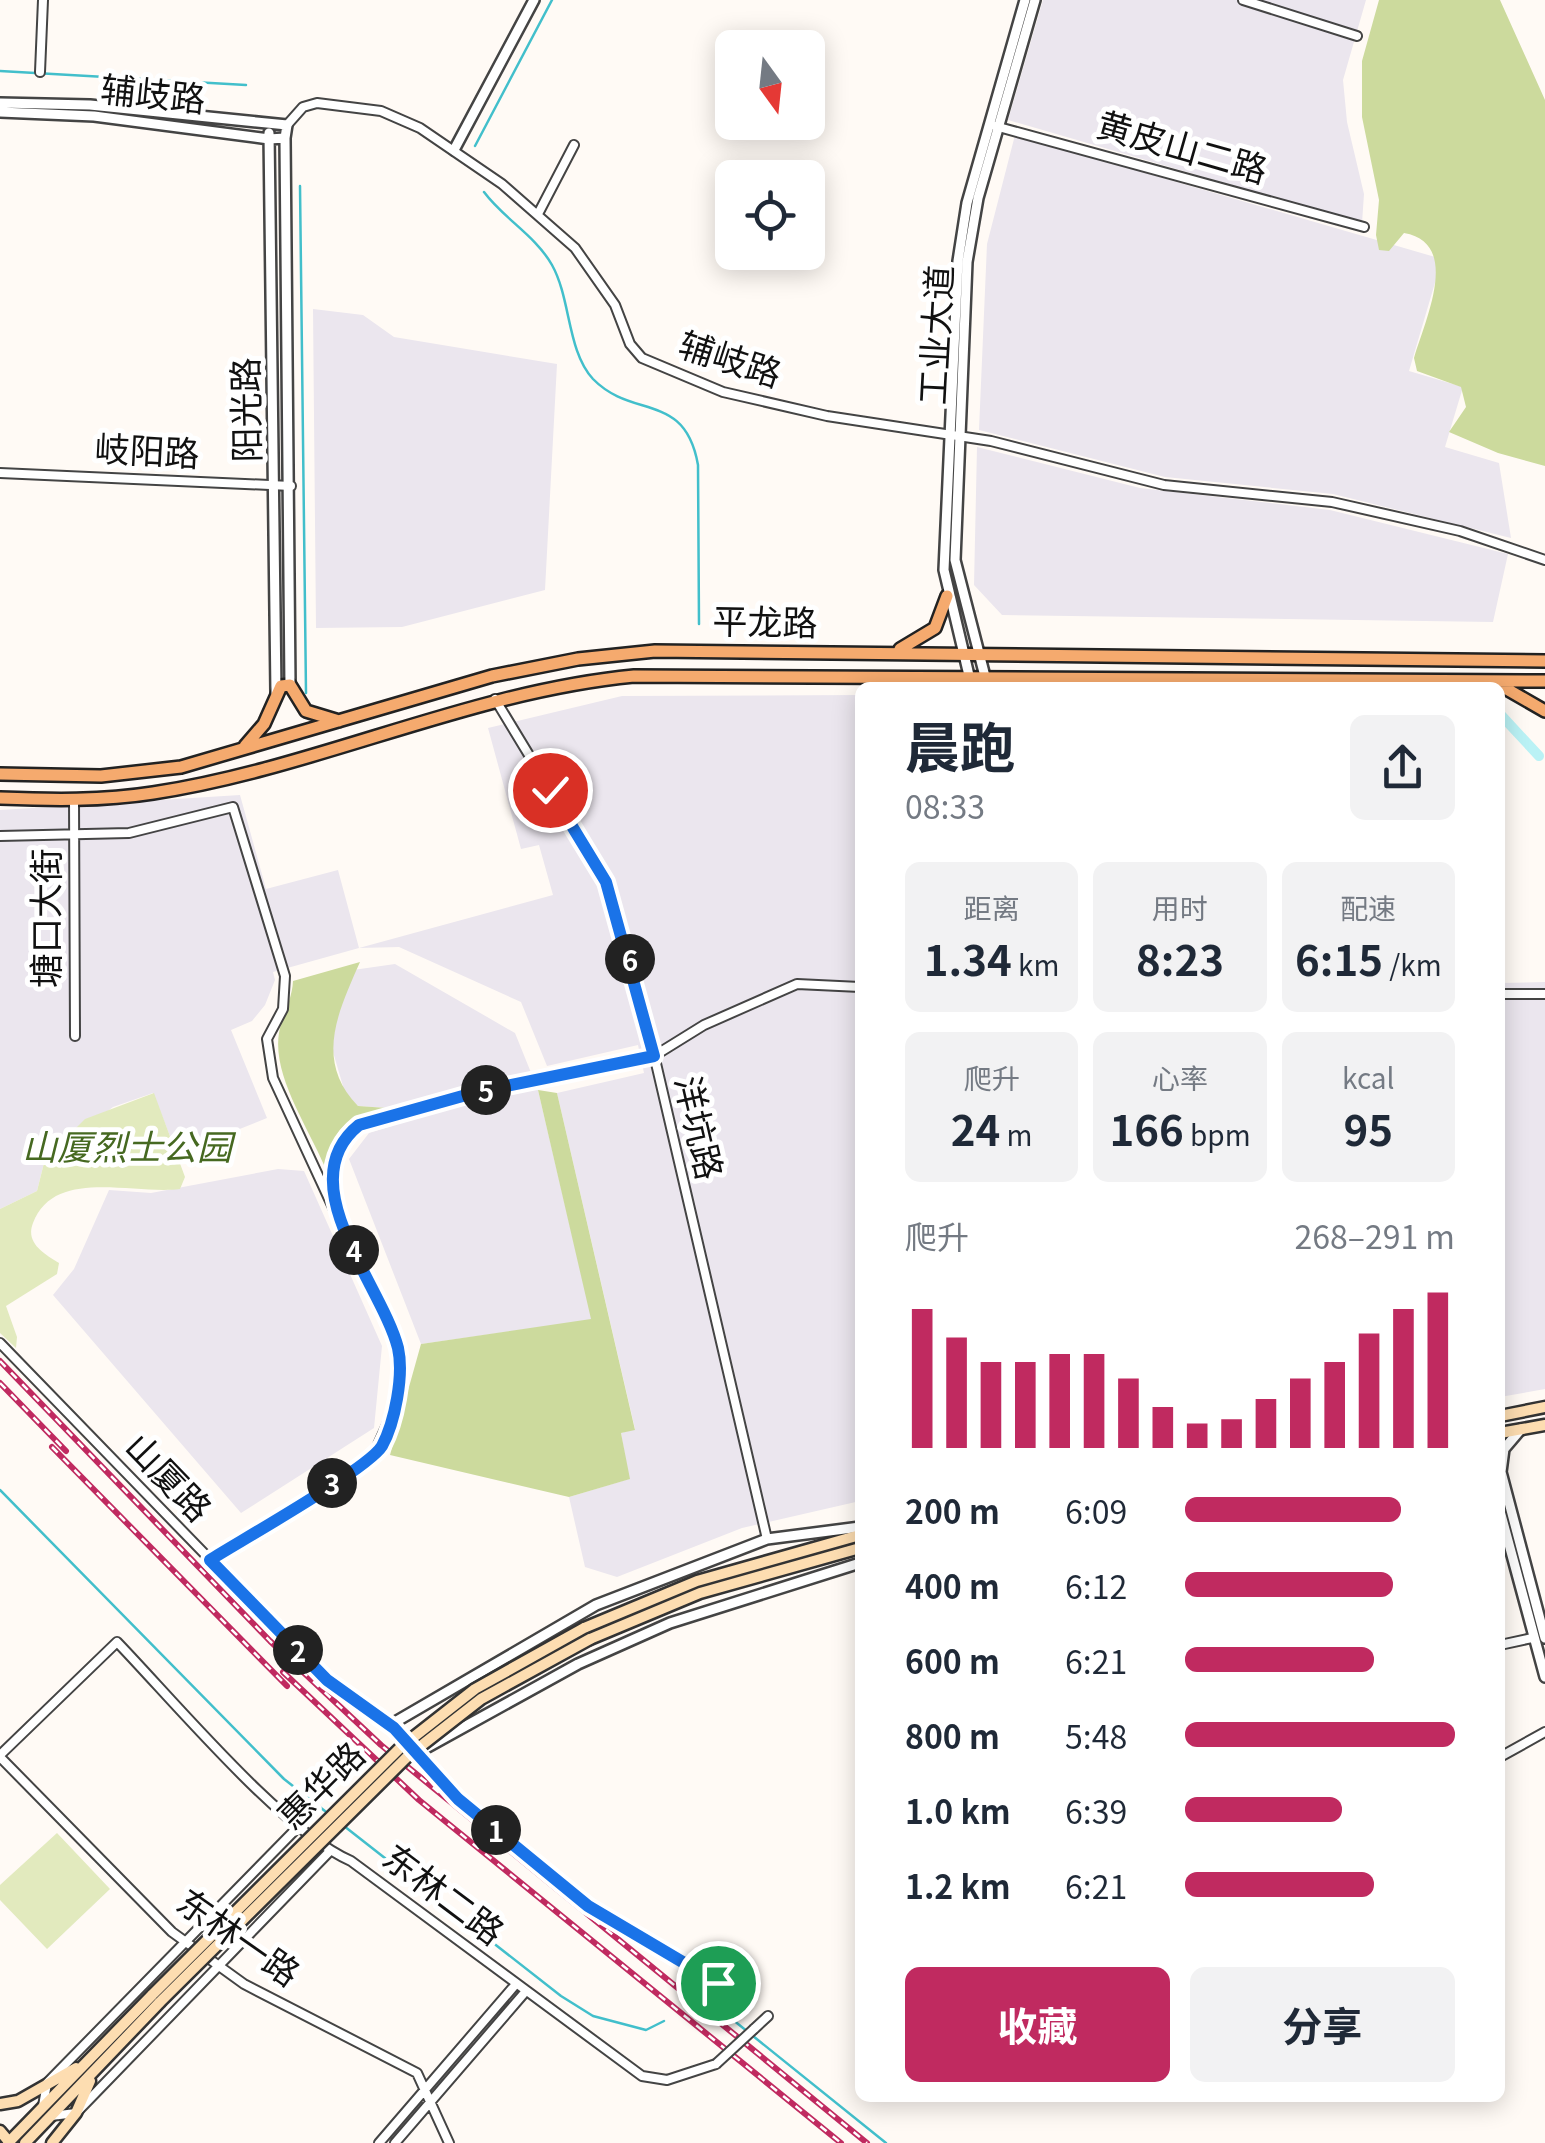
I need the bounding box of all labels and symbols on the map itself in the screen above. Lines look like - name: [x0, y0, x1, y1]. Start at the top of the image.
- north arrow: [715, 30, 825, 140]
- street label: 辅歧路: [98, 61, 208, 122]
- street label: 黄皮山二路: [1092, 96, 1274, 193]
- street label: 工业大道: [904, 264, 963, 406]
- street label: 辅岐路: [673, 316, 789, 397]
- street label: 阳光路: [217, 357, 270, 463]
- street label: 岐阳路: [93, 420, 201, 477]
- street label: 平龙路: [712, 593, 818, 646]
- pin: [508, 748, 593, 833]
- street label: 塘口大街: [18, 848, 69, 988]
- pin: 6: [605, 934, 655, 984]
- pin: 5: [461, 1065, 511, 1115]
- street label: 洋坑路: [665, 1070, 738, 1184]
- park label: 山厦烈士公园: [22, 1119, 237, 1170]
- pin: 4: [329, 1225, 379, 1275]
- street label: 山厦路: [116, 1420, 225, 1531]
- pin: 3: [307, 1458, 357, 1508]
- pin: 2: [273, 1625, 323, 1675]
- street label: 惠华路: [264, 1728, 375, 1839]
- pin: 1: [471, 1805, 521, 1855]
- street label: 东林二路: [374, 1830, 516, 1955]
- street label: 东林一路: [168, 1874, 312, 1996]
- pin: [676, 1941, 761, 2026]

